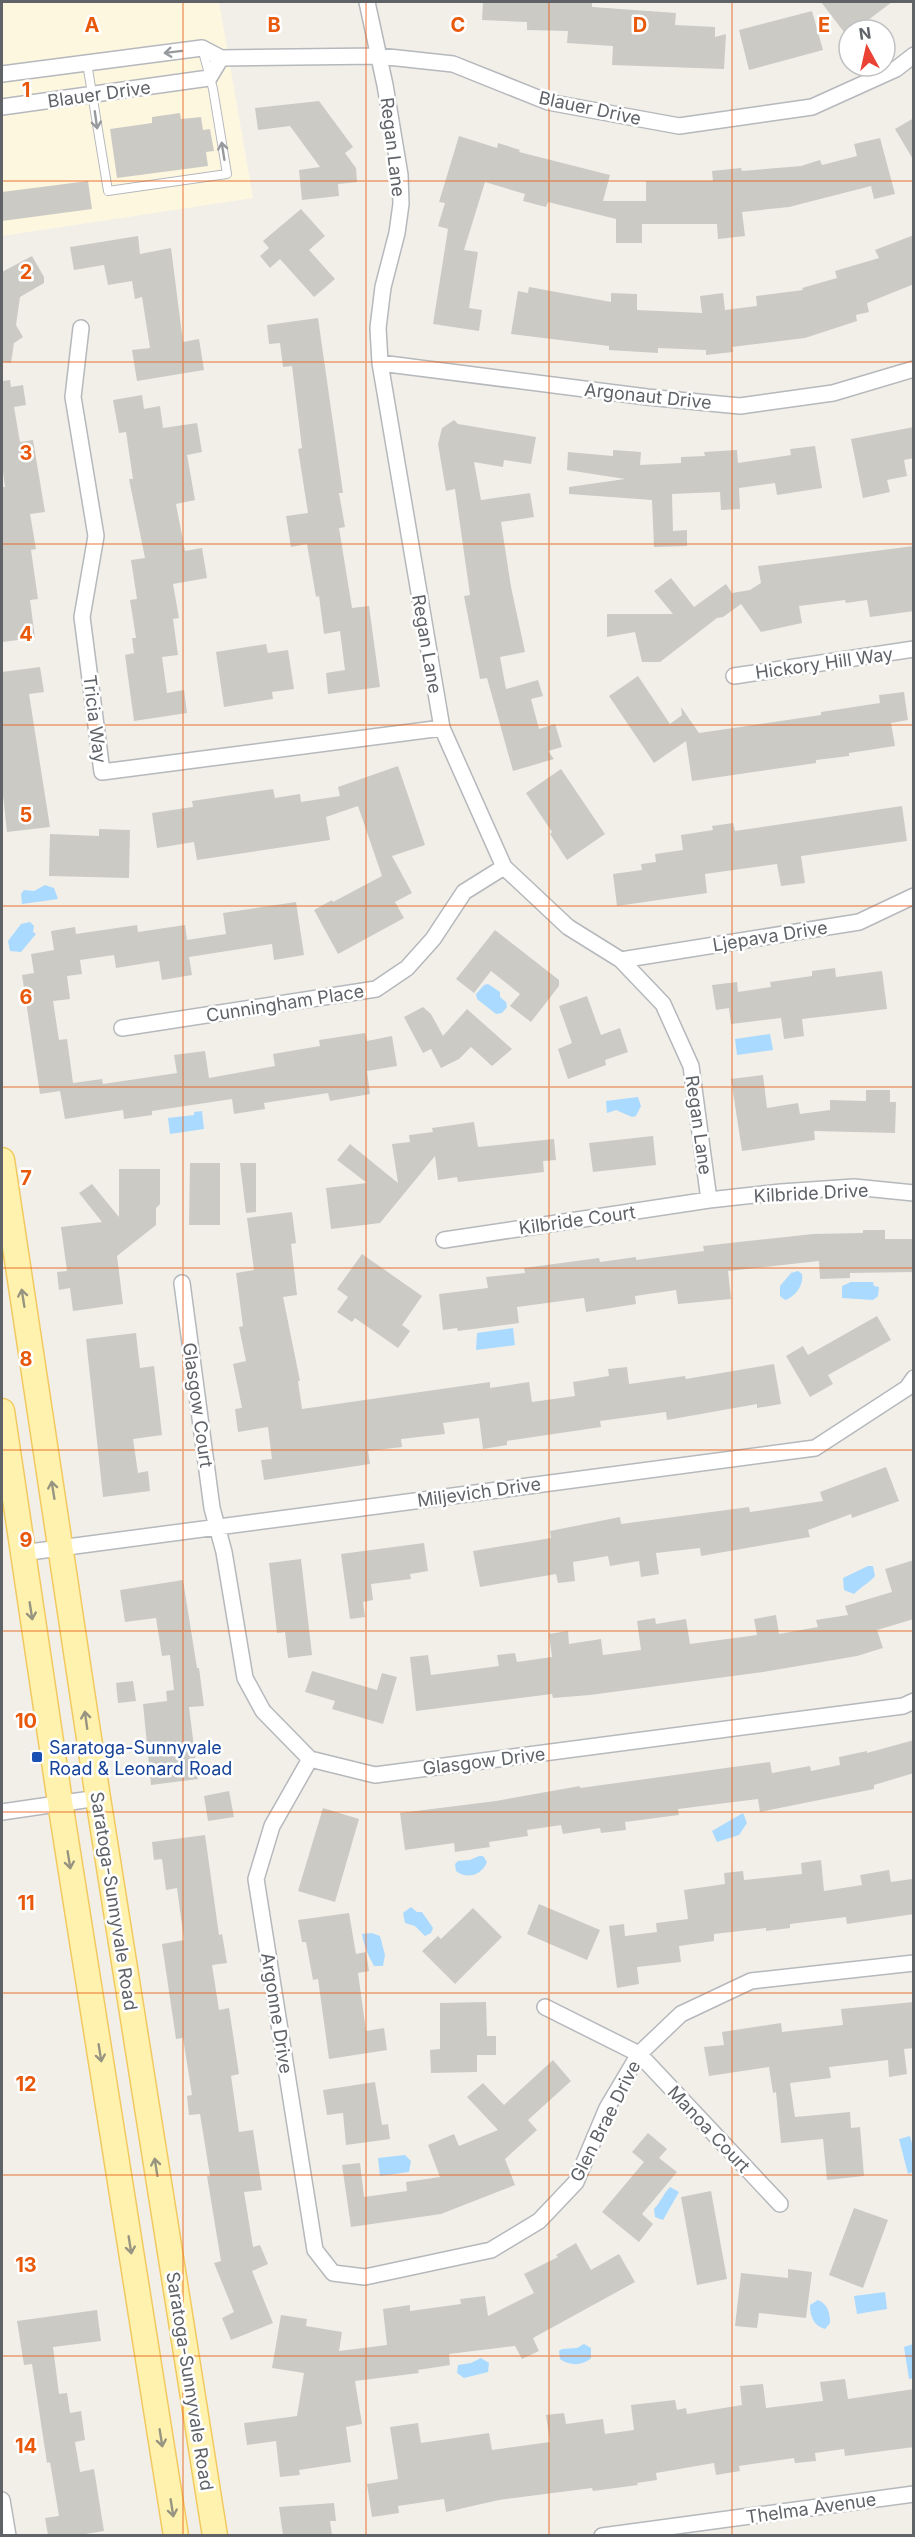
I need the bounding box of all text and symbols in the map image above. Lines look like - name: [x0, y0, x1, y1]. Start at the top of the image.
- text: A: [85, 13, 100, 37]
- text: B: [267, 13, 281, 37]
- text: C: [451, 13, 465, 37]
- text: D: [633, 13, 647, 37]
- text: E: [818, 13, 830, 37]
- north arrow: [837, 18, 897, 78]
- text: N: [857, 22, 872, 44]
- one-way arrow: [164, 46, 183, 57]
- street label: Blauer Drive: [46, 76, 152, 112]
- text: 1: [22, 78, 30, 102]
- street label: Blauer Drive: [537, 87, 643, 129]
- street label: Regan Lane: [376, 96, 410, 198]
- one-way arrow: [91, 110, 102, 130]
- one-way arrow: [218, 141, 229, 161]
- text: 2: [20, 260, 32, 284]
- street label: Argonaut Drive: [583, 379, 713, 413]
- text: 3: [20, 441, 32, 465]
- street label: Regan Lane: [408, 593, 446, 695]
- text: 4: [19, 622, 33, 646]
- street label: Hickory Hill Way: [754, 643, 894, 683]
- street label: Tricia Way: [79, 674, 111, 764]
- text: 5: [20, 803, 32, 827]
- street label: Ljepava Drive: [711, 917, 829, 955]
- street label: Cunningham Place: [205, 980, 365, 1026]
- text: 6: [20, 985, 33, 1009]
- street label: Regan Lane: [682, 1074, 716, 1176]
- text: 7: [20, 1166, 32, 1190]
- street label: Kilbride Drive: [753, 1180, 869, 1206]
- street label: Kilbride Court: [517, 1201, 637, 1239]
- one-way arrow: [17, 1288, 28, 1308]
- street label: Glasgow Court: [179, 1341, 217, 1469]
- text: 8: [19, 1347, 33, 1371]
- street label: Miljevich Drive: [416, 1473, 542, 1511]
- one-way arrow: [47, 1481, 58, 1501]
- text: 9: [20, 1528, 33, 1552]
- one-way arrow: [26, 1601, 37, 1620]
- text: 10: [15, 1709, 37, 1733]
- one-way arrow: [81, 1710, 92, 1730]
- place label: Saratoga-Sunnyvale Road & Leonard Road: [49, 1737, 232, 1779]
- street label: Glasgow Drive: [421, 1743, 547, 1779]
- marker: Saratoga-Sunnyvale Road & Leonard Road: [30, 1750, 44, 1764]
- street label: Saratoga-Sunnyvale Road: [86, 1790, 142, 2012]
- one-way arrow: [64, 1850, 75, 1870]
- text: 11: [17, 1891, 35, 1915]
- street label: Argonne Drive: [257, 1951, 297, 2075]
- one-way arrow: [95, 2042, 106, 2062]
- street label: Glen Brae Drive: [565, 2057, 645, 2185]
- text: 12: [15, 2072, 37, 2096]
- street label: Manoa Court: [664, 2081, 754, 2177]
- one-way arrow: [151, 2157, 162, 2177]
- one-way arrow: [125, 2235, 136, 2255]
- text: 13: [15, 2253, 37, 2277]
- street label: Saratoga-Sunnyvale Road: [162, 2270, 218, 2492]
- one-way arrow: [156, 2428, 167, 2447]
- text: 14: [15, 2434, 37, 2458]
- street label: Thelma Avenue: [745, 2488, 877, 2528]
- one-way arrow: [167, 2497, 178, 2517]

